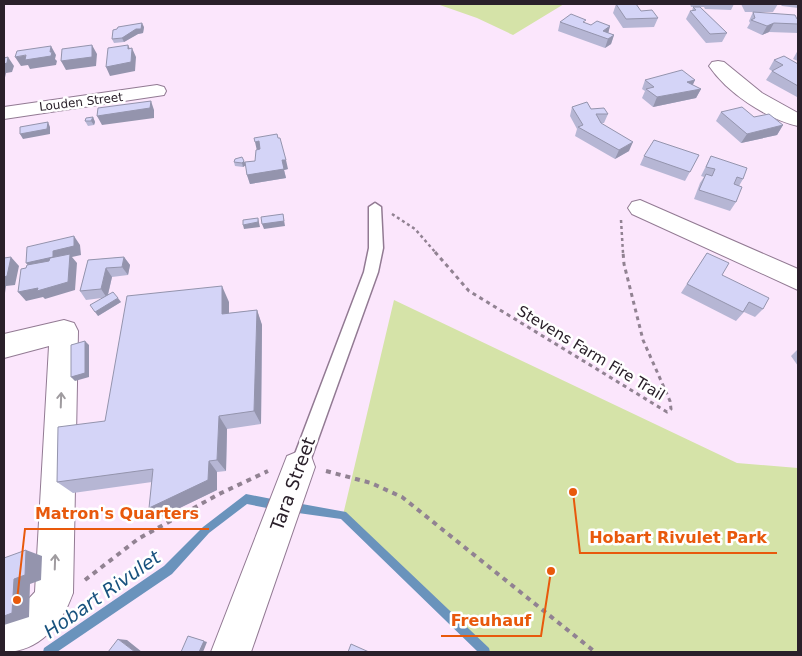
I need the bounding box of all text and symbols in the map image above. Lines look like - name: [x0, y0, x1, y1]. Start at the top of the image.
- street label: Louden Street: [38, 90, 124, 114]
- street label: Stevens Farm Fire Trail: [514, 302, 668, 404]
- one-way arrow: [57, 392, 66, 408]
- street label: Tara Street: [266, 434, 319, 534]
- callout: Matron's Quarters: [25, 498, 209, 529]
- text: Matron's Quarters: [35, 504, 199, 523]
- callout: Hobart Rivulet Park: [580, 522, 777, 553]
- text: Hobart Rivulet Park: [589, 528, 767, 547]
- water label: Hobart Rivulet: [40, 545, 166, 642]
- one-way arrow: [50, 555, 60, 571]
- callout: Freuhauf: [441, 605, 541, 636]
- text: Freuhauf: [451, 611, 532, 630]

